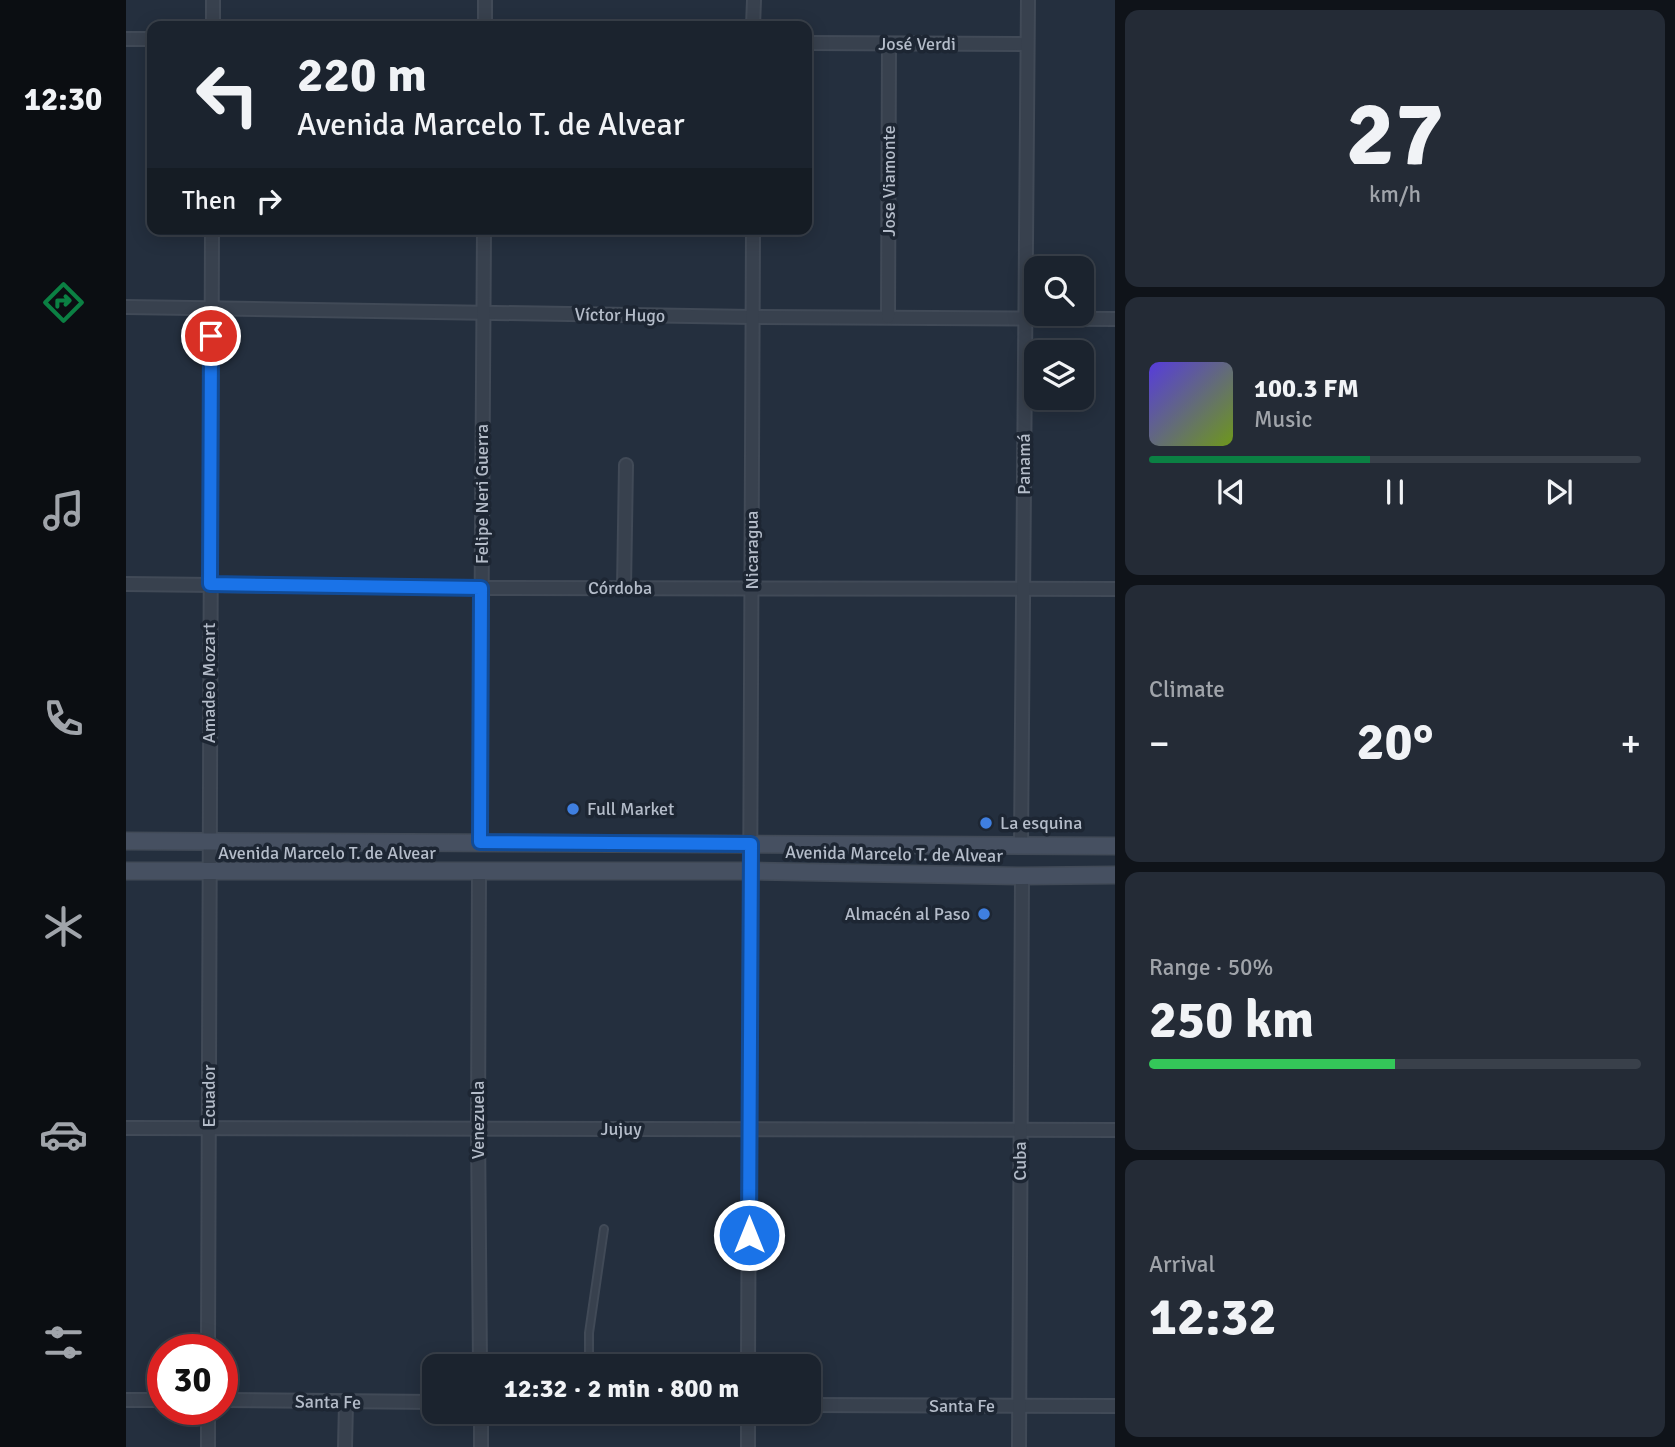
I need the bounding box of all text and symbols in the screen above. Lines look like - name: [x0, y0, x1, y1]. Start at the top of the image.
- street label: José Verdi: [878, 33, 956, 55]
- text: 220 m: [297, 45, 427, 105]
- icon: left: [182, 49, 273, 140]
- text: 27: [1346, 78, 1444, 191]
- text: 12:30: [24, 80, 102, 119]
- text: Avenida Marcelo T. de Alvear: [297, 105, 684, 144]
- street label: Jose Viamonte: [878, 125, 900, 237]
- text: km/h: [1369, 180, 1421, 209]
- icon: right: [250, 182, 288, 220]
- text: Then: [182, 185, 236, 217]
- map controls: [1024, 256, 1094, 410]
- button: search: [1024, 256, 1094, 326]
- icon: directions: [39, 278, 88, 327]
- street label: Víctor Hugo: [574, 303, 666, 327]
- pin: [181, 306, 241, 366]
- icon: arrive: [192, 317, 230, 355]
- button: layers: [1024, 340, 1094, 410]
- text: 100.3 FM: [1254, 373, 1359, 405]
- text: Music: [1254, 405, 1312, 434]
- street label: Felipe Neri Guerra: [471, 424, 493, 564]
- street label: Panamá: [1013, 433, 1035, 495]
- icon: previous: [1212, 473, 1250, 511]
- icon: pause: [1376, 473, 1414, 511]
- icon: next: [1540, 473, 1578, 511]
- icon: music: [39, 486, 88, 535]
- street label: Nicaragua: [741, 511, 763, 589]
- street label: Córdoba: [588, 577, 652, 599]
- street label: Amadeo Mozart: [198, 623, 220, 743]
- text: Climate: [1149, 675, 1225, 704]
- icon: phone: [39, 694, 88, 743]
- text: 20°: [1357, 710, 1433, 774]
- text: −: [1149, 720, 1170, 767]
- text: +: [1620, 720, 1641, 767]
- place label: Full Market: [587, 798, 674, 820]
- marker: Full Market: [565, 801, 581, 817]
- place label: La esquina: [1000, 812, 1082, 834]
- marker: La esquina: [978, 815, 994, 831]
- street label: Avenida Marcelo T. de Alvear: [785, 841, 1004, 867]
- street label: Avenida Marcelo T. de Alvear: [218, 842, 436, 864]
- icon: climate: [39, 902, 88, 951]
- place label: Almacén al Paso: [845, 903, 970, 925]
- marker: Almacén al Paso: [976, 906, 992, 922]
- text: Range · 50%: [1149, 953, 1273, 982]
- text: 250 km: [1149, 988, 1314, 1052]
- street label: Ecuador: [198, 1064, 220, 1127]
- street label: Venezuela: [467, 1081, 489, 1159]
- icon: car: [39, 1110, 88, 1159]
- street label: Jujuy: [600, 1118, 642, 1140]
- street label: Cuba: [1009, 1141, 1031, 1181]
- position arrow: [712, 1198, 786, 1272]
- text: Arrival: [1149, 1250, 1215, 1279]
- text: 12:32: [1149, 1285, 1277, 1349]
- icon: filters: [39, 1318, 88, 1367]
- speed limit sign: 30: [147, 1334, 238, 1425]
- text: 12:32 · 2 min · 800 m: [504, 1373, 739, 1405]
- street label: Santa Fe: [295, 1390, 361, 1414]
- street label: Santa Fe: [929, 1395, 995, 1417]

